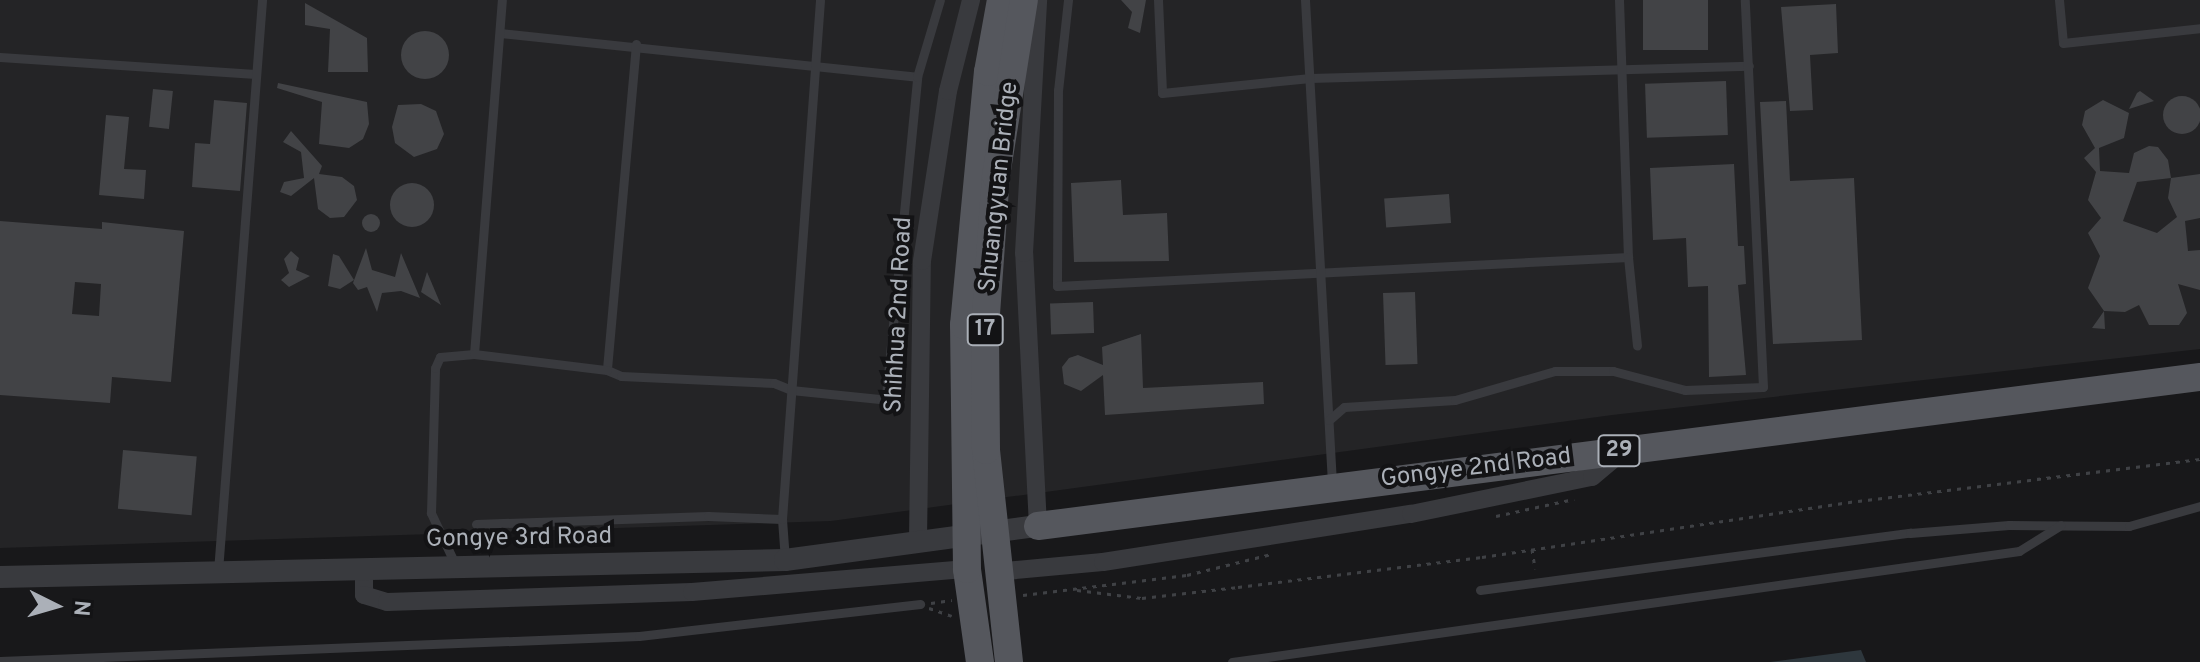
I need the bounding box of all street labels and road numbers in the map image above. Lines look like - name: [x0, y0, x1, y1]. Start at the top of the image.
- street label: Shuangyuan Bridge: [975, 80, 1025, 294]
- street label: Shihhua 2nd Road: [880, 216, 920, 414]
- road number: 17: [965, 312, 1005, 348]
- road number: 29: [1597, 433, 1641, 469]
- street label: Gongye 2nd Road: [1379, 443, 1573, 495]
- street label: Gongye 3rd Road: [426, 523, 612, 555]

